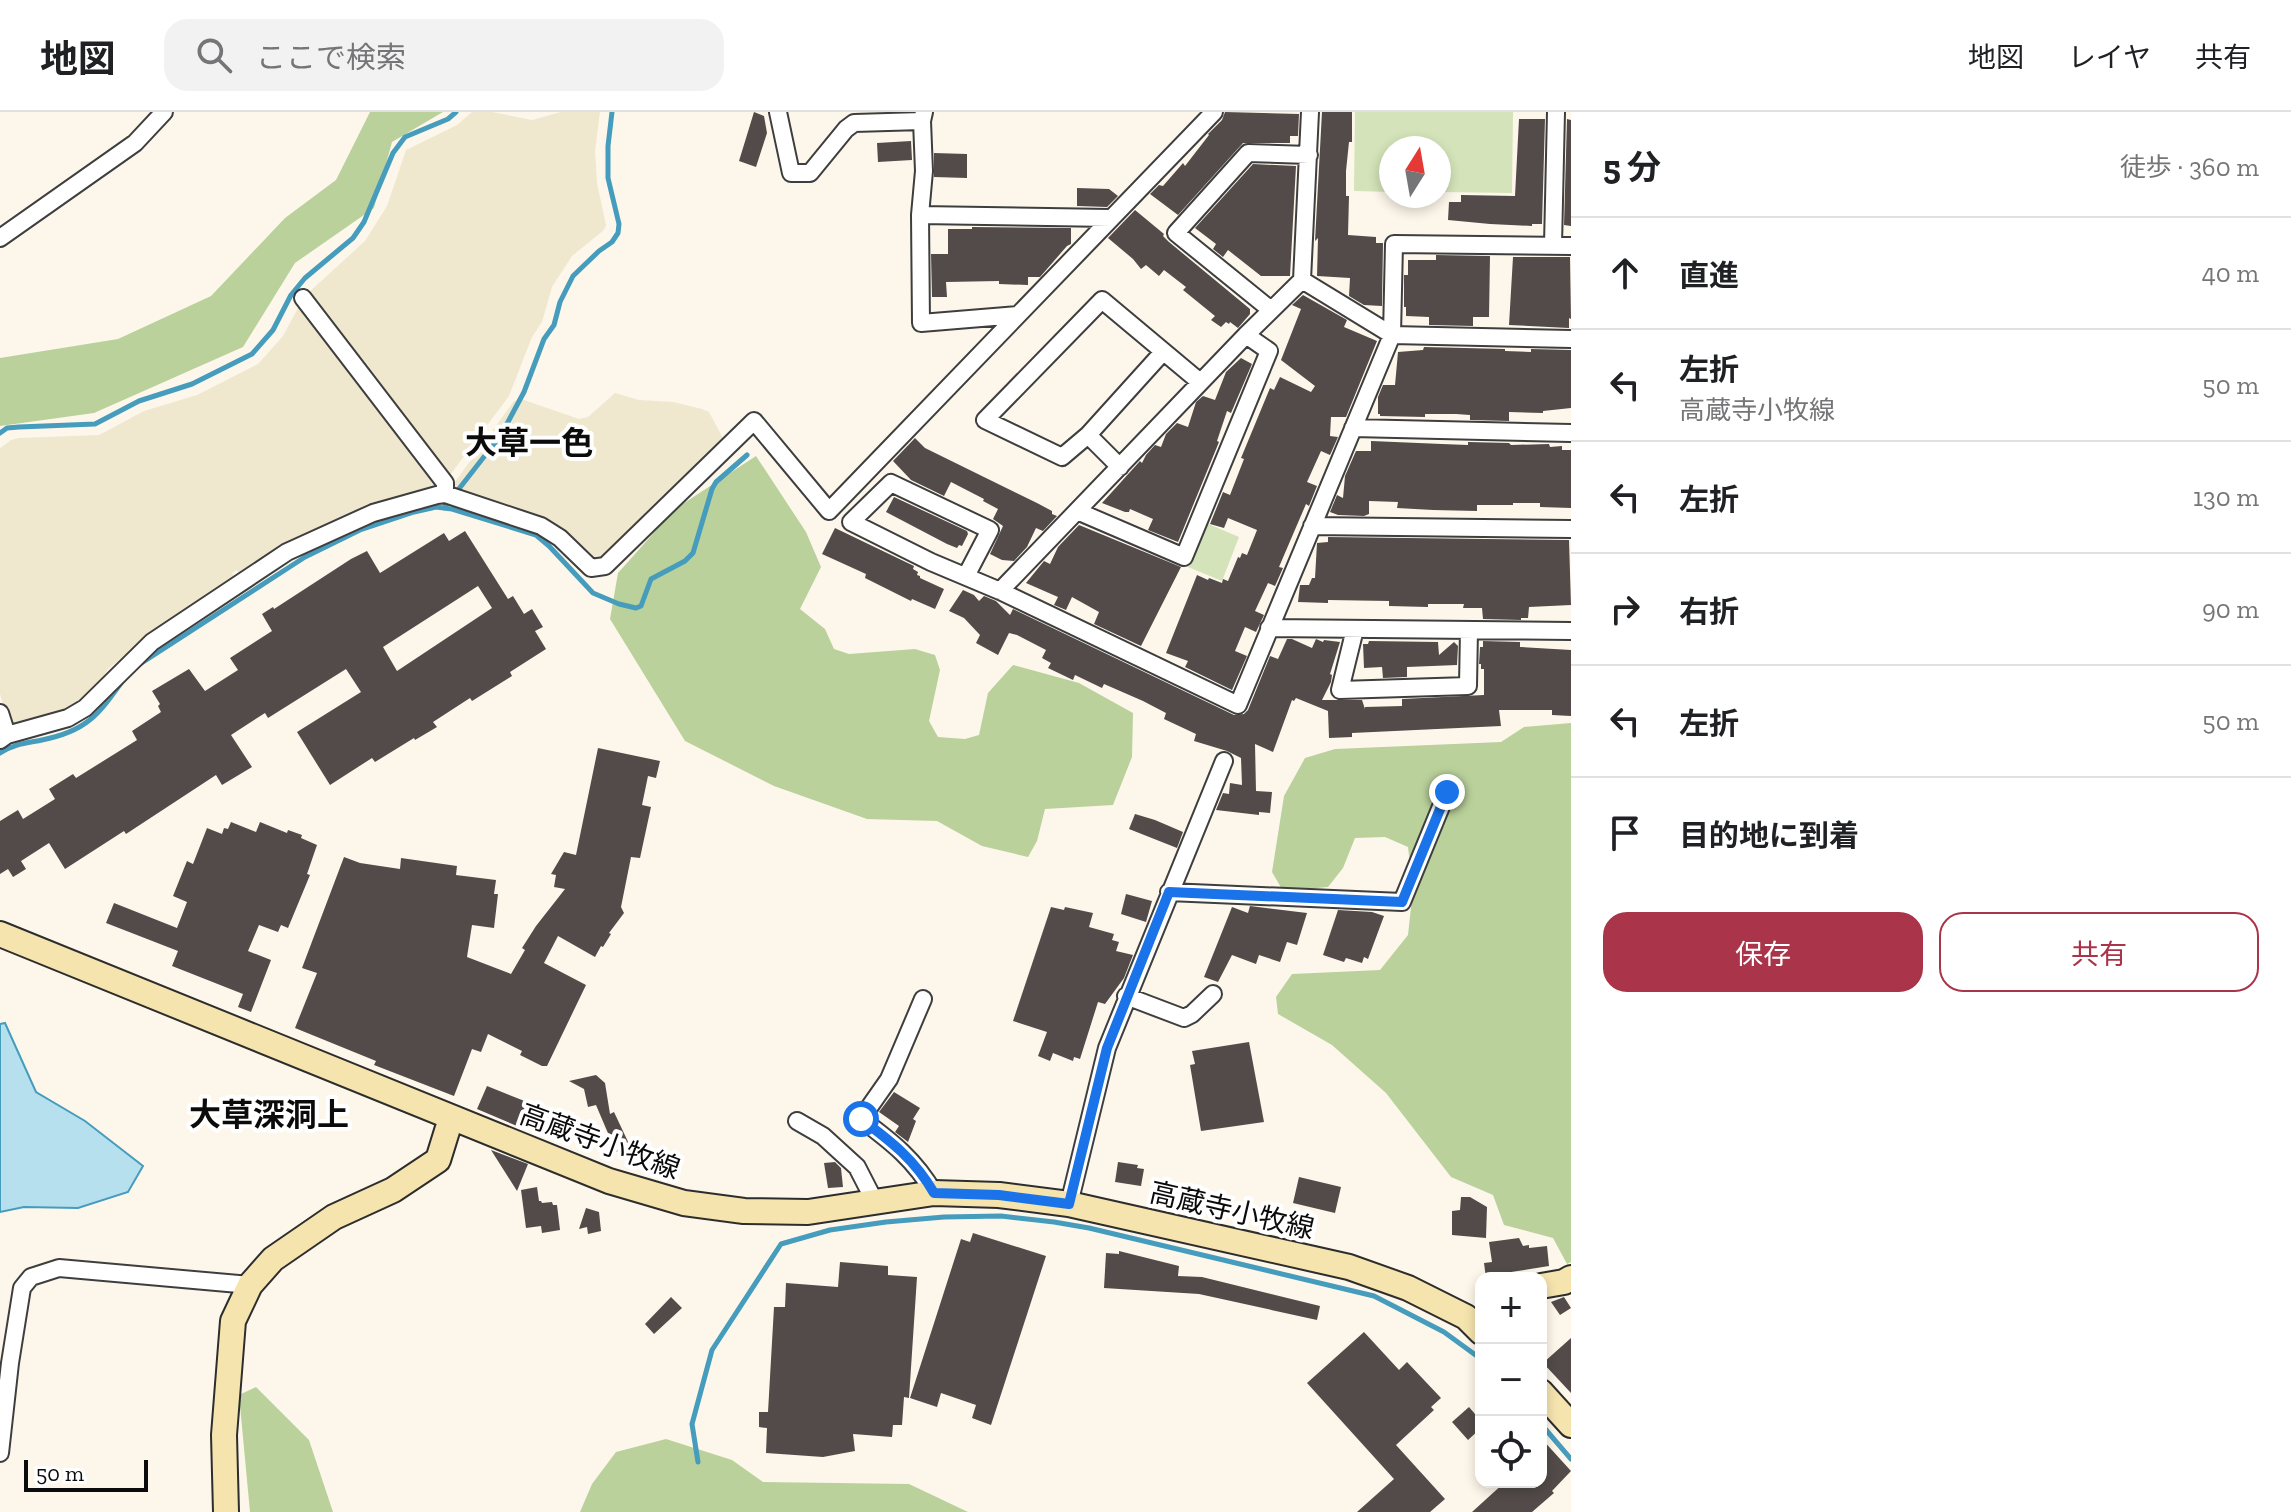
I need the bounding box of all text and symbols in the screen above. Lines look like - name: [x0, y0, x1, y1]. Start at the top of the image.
- search box: [164, 19, 724, 91]
- icon: search: [192, 33, 236, 77]
- text: 地図: [40, 36, 116, 82]
- text: ここで検索: [256, 40, 406, 76]
- text: 地図: [1968, 41, 2024, 74]
- text: レイヤ: [2068, 41, 2151, 74]
- text: 共有: [2195, 41, 2251, 74]
- north arrow: [1379, 136, 1451, 208]
- text: 5 分: [1603, 147, 1661, 188]
- text: 徒歩 · 360 m: [2120, 151, 2259, 183]
- icon: ahead: [1603, 251, 1647, 295]
- text: 40 m: [2202, 257, 2259, 289]
- text: 直進: [1679, 258, 1739, 294]
- text: 左折: [1679, 352, 1739, 388]
- icon: left: [1603, 363, 1647, 407]
- text: 50 m: [2202, 369, 2259, 401]
- text: 高蔵寺小牧線: [1679, 394, 1835, 426]
- district label: 大草一色: [465, 424, 593, 462]
- icon: left: [1603, 475, 1647, 519]
- text: 130 m: [2193, 481, 2259, 513]
- text: 左折: [1679, 482, 1739, 518]
- icon: right: [1603, 587, 1647, 631]
- text: 90 m: [2202, 593, 2259, 625]
- text: 右折: [1679, 594, 1739, 630]
- icon: left: [1603, 699, 1647, 743]
- text: 50 m: [2202, 705, 2259, 737]
- text: 左折: [1679, 706, 1739, 742]
- route end: [1429, 774, 1465, 810]
- icon: arrive: [1603, 811, 1647, 855]
- text: 目的地に到着: [1679, 818, 1859, 854]
- button: 保存: [1603, 912, 1923, 992]
- button: 共有: [1939, 912, 2259, 992]
- district label: 大草深洞上: [189, 1096, 349, 1134]
- street label: 高蔵寺小牧線: [515, 1097, 684, 1186]
- route start: [843, 1101, 879, 1137]
- street label: 高蔵寺小牧線: [1146, 1176, 1317, 1245]
- map controls: [1475, 1272, 1547, 1488]
- button: +: [1475, 1272, 1547, 1344]
- button: −: [1475, 1344, 1547, 1416]
- button: locate: [1475, 1416, 1547, 1488]
- scale bar: [24, 1456, 148, 1492]
- text: 50 m: [36, 1460, 84, 1487]

